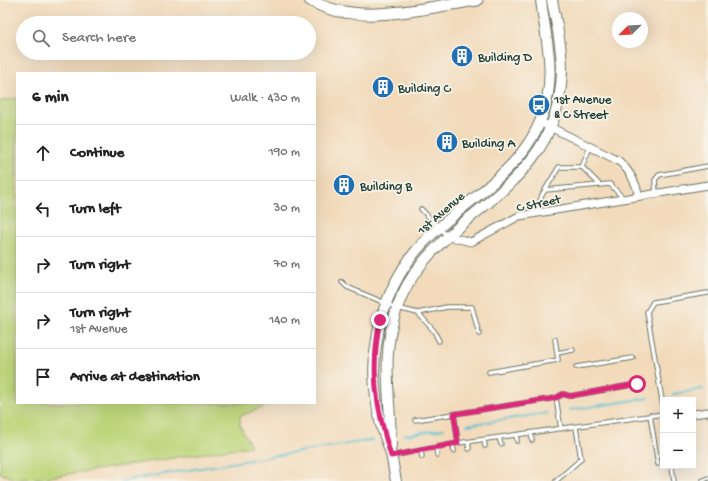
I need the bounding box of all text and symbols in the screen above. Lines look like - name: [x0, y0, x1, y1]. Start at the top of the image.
- north arrow: [612, 12, 648, 48]
- search box: [16, 16, 316, 60]
- icon: search: [30, 27, 52, 49]
- text: Search here: [62, 29, 136, 47]
- building icon: Building D: [449, 43, 475, 69]
- place label: Building D: [477, 51, 533, 66]
- building icon: Building C: [370, 74, 396, 100]
- place label: Building C: [397, 82, 452, 97]
- text: 6 min: [32, 88, 68, 108]
- text: Walk · 430 m: [230, 91, 300, 106]
- bus stop icon: 1st Avenue & C Street: [526, 92, 552, 118]
- place label: 1st Avenue & C Street: [553, 93, 612, 123]
- building icon: Building A: [434, 129, 460, 155]
- place label: Building A: [461, 137, 517, 152]
- icon: ahead: [32, 142, 54, 164]
- text: Continue: [70, 144, 124, 162]
- text: 190 m: [269, 145, 300, 160]
- building icon: Building B: [331, 172, 357, 198]
- place label: Building B: [359, 180, 413, 195]
- street label: 1st Avenue: [414, 189, 468, 239]
- street label: C Street: [515, 192, 564, 216]
- icon: left: [32, 198, 54, 220]
- text: Turn left: [70, 200, 121, 218]
- text: 30 m: [274, 201, 300, 216]
- icon: right: [32, 254, 54, 276]
- text: Turn right: [70, 256, 130, 274]
- text: 70 m: [274, 257, 300, 272]
- text: Turn right: [70, 304, 130, 322]
- icon: right: [32, 310, 54, 332]
- route end: [371, 311, 389, 329]
- text: 140 m: [269, 313, 300, 328]
- text: 1st Avenue: [70, 322, 128, 337]
- icon: arrive: [32, 366, 54, 388]
- text: Arrive at destination: [70, 368, 200, 386]
- route start: [628, 375, 646, 393]
- map controls: [660, 397, 696, 469]
- button: +: [660, 397, 696, 433]
- button: −: [660, 433, 696, 469]

